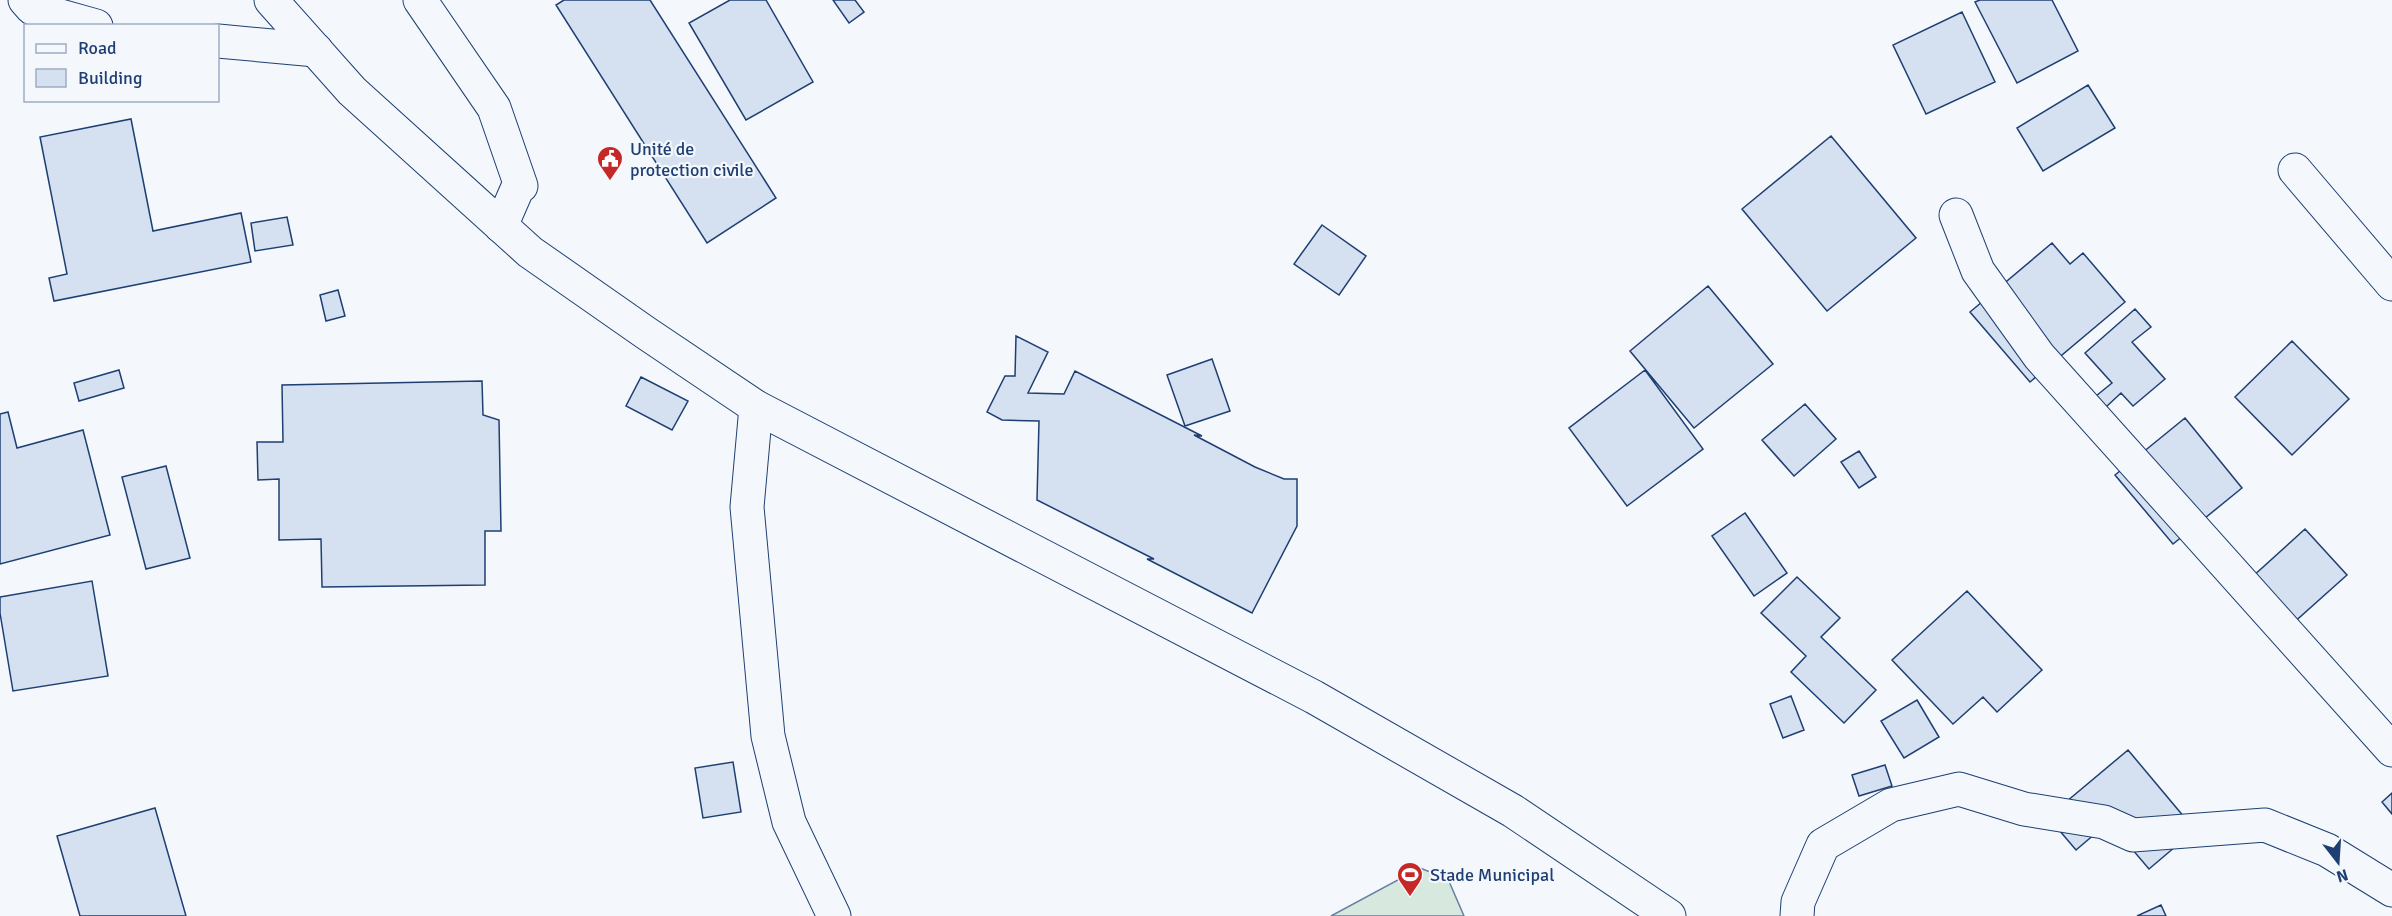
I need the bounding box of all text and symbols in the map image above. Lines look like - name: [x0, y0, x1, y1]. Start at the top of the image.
- legend: [24, 24, 219, 102]
- text: Road: [78, 37, 117, 59]
- text: Building: [78, 67, 142, 89]
- place label: Unité de protection civile: [630, 138, 753, 181]
- public building icon: Unité de protection civile: [595, 144, 625, 182]
- north arrow: [2308, 832, 2368, 892]
- sports icon: Stade Municipal: [1395, 860, 1425, 898]
- place label: Stade Municipal: [1430, 864, 1554, 886]
- text: N: [2334, 864, 2350, 887]

